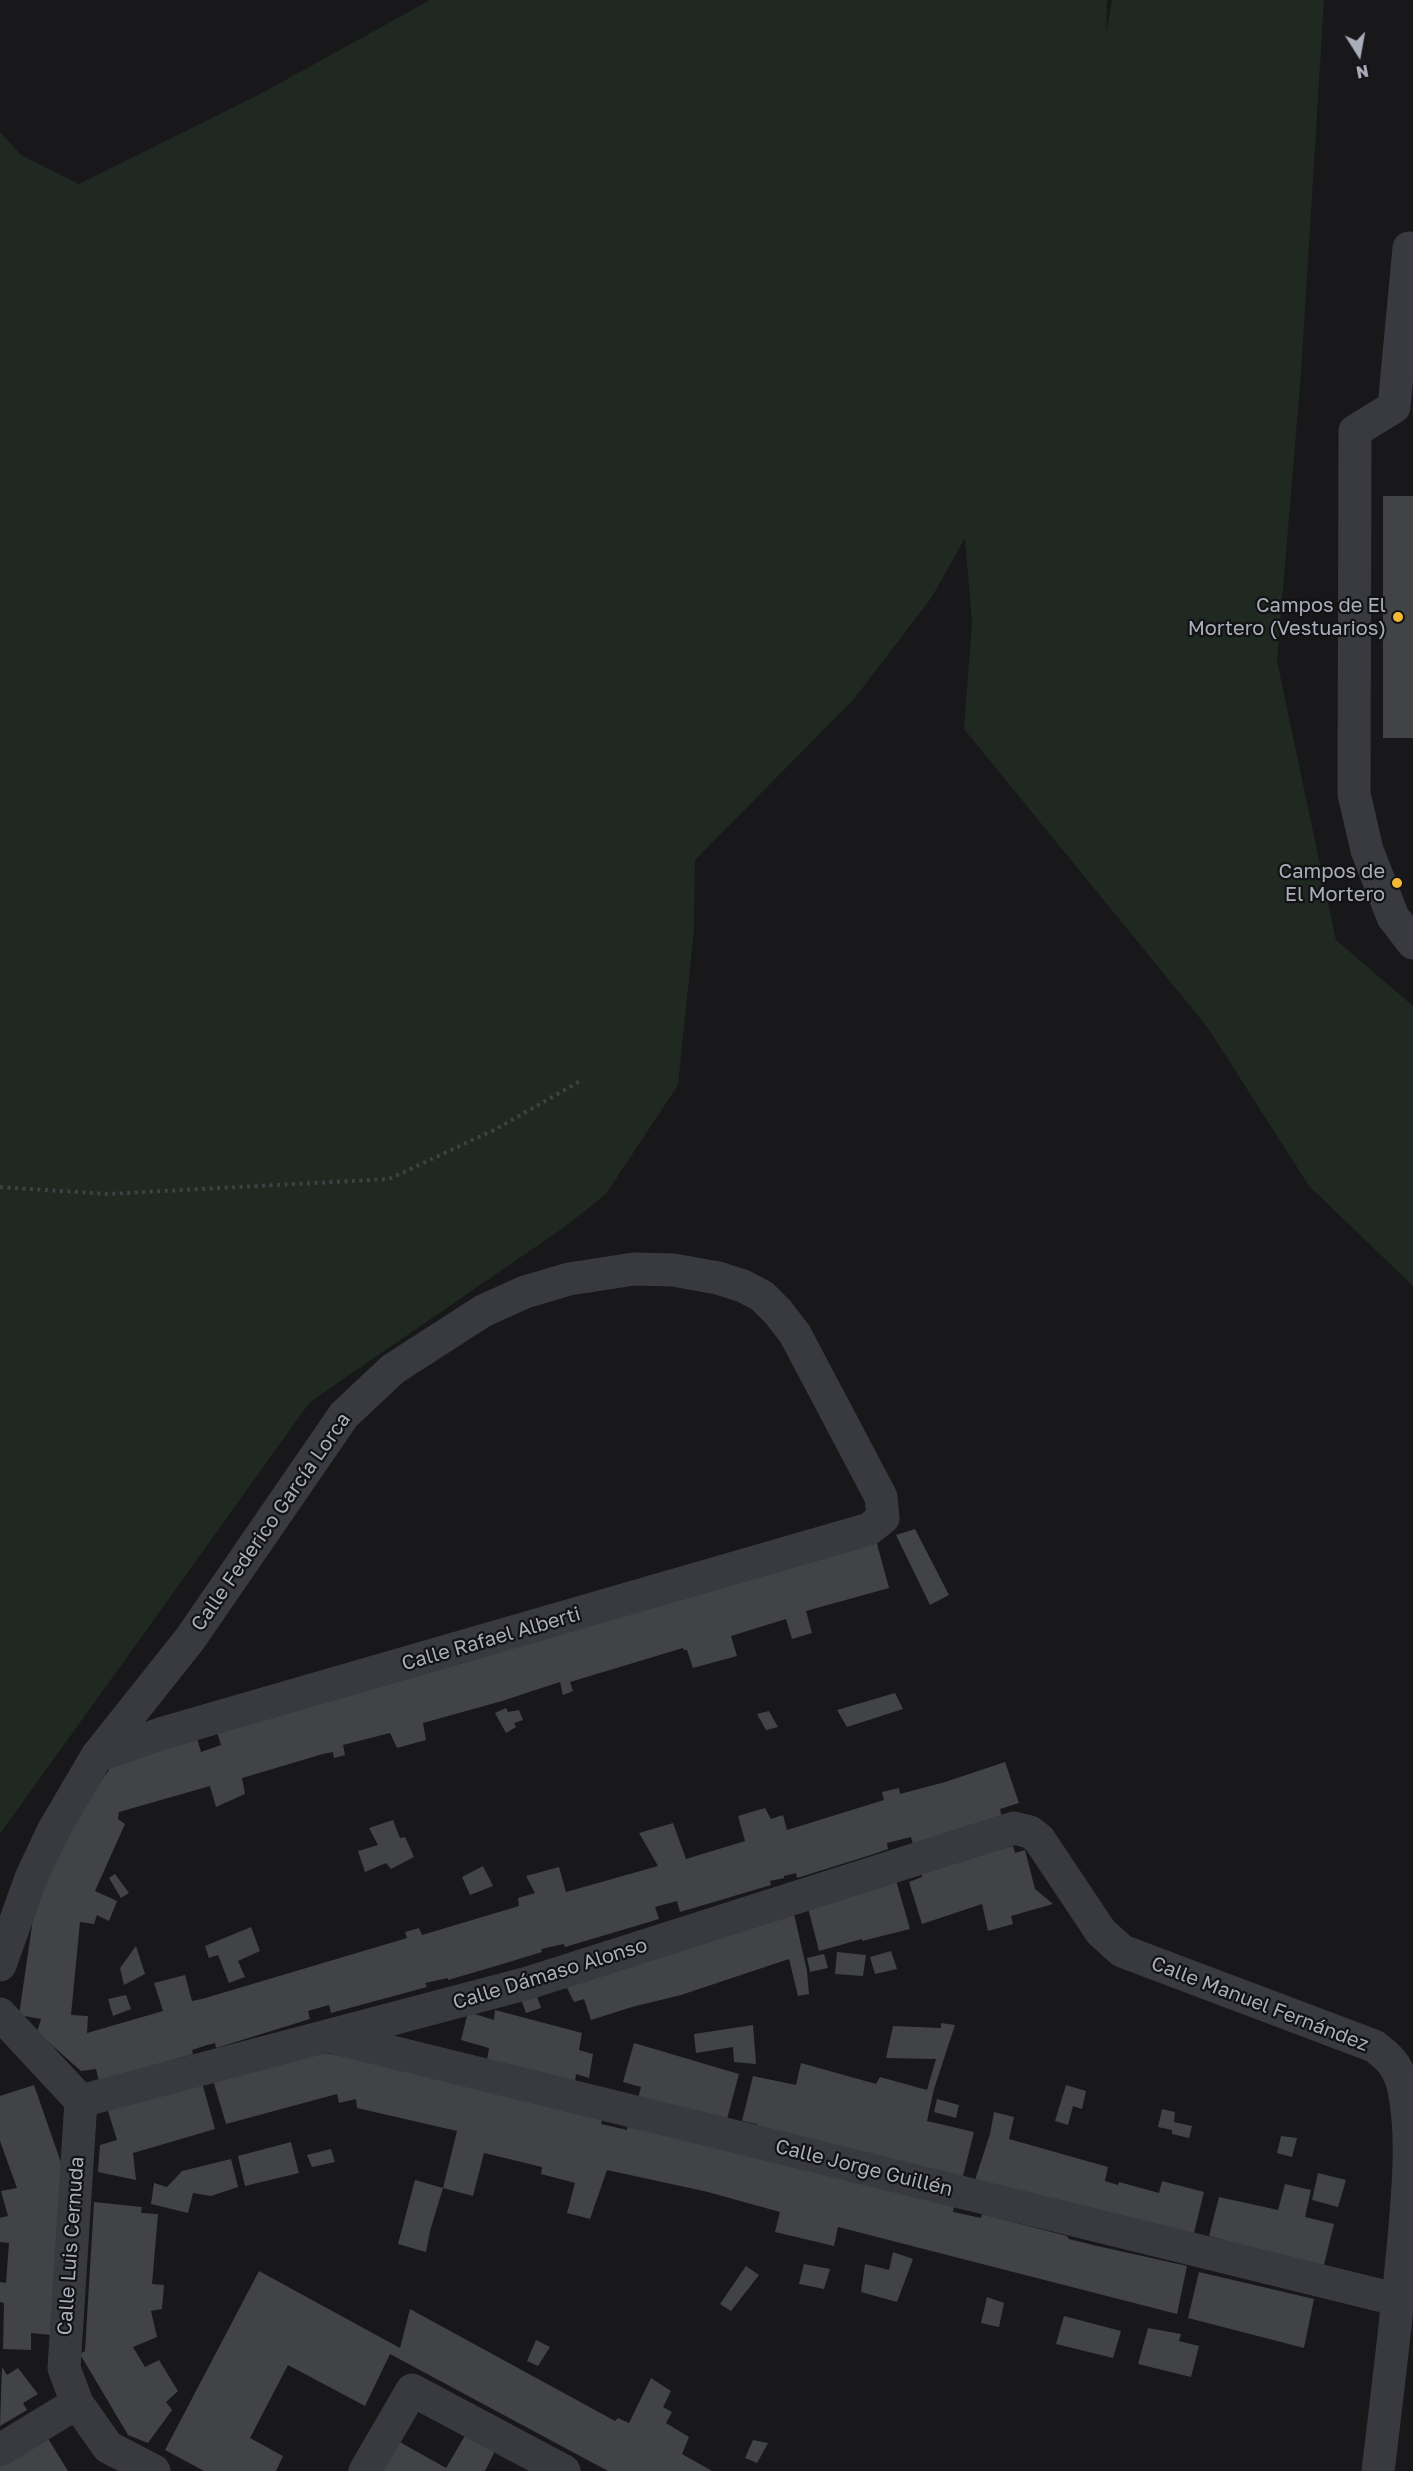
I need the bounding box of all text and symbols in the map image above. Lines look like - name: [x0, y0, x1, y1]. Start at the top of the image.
- north arrow: [1329, 24, 1389, 84]
- text: N: [1355, 61, 1370, 83]
- place label: Campos de El Mortero (Vestuarios): [1188, 594, 1386, 641]
- marker: Campos de El Mortero (Vestuarios): [1391, 610, 1405, 624]
- place label: Campos de El Mortero: [1279, 860, 1385, 907]
- marker: Campos de El Mortero: [1390, 876, 1404, 890]
- street label: Calle Federico García Lorca: [186, 1408, 356, 1636]
- street label: Calle Rafael Alberti: [399, 1602, 583, 1676]
- street label: Calle Dámaso Alonso: [450, 1933, 650, 2015]
- street label: Calle Manuel Fernández: [1148, 1951, 1372, 2057]
- street label: Calle Jorge Guillén: [773, 2134, 955, 2202]
- street label: Calle Luis Cernuda: [53, 2156, 89, 2336]

